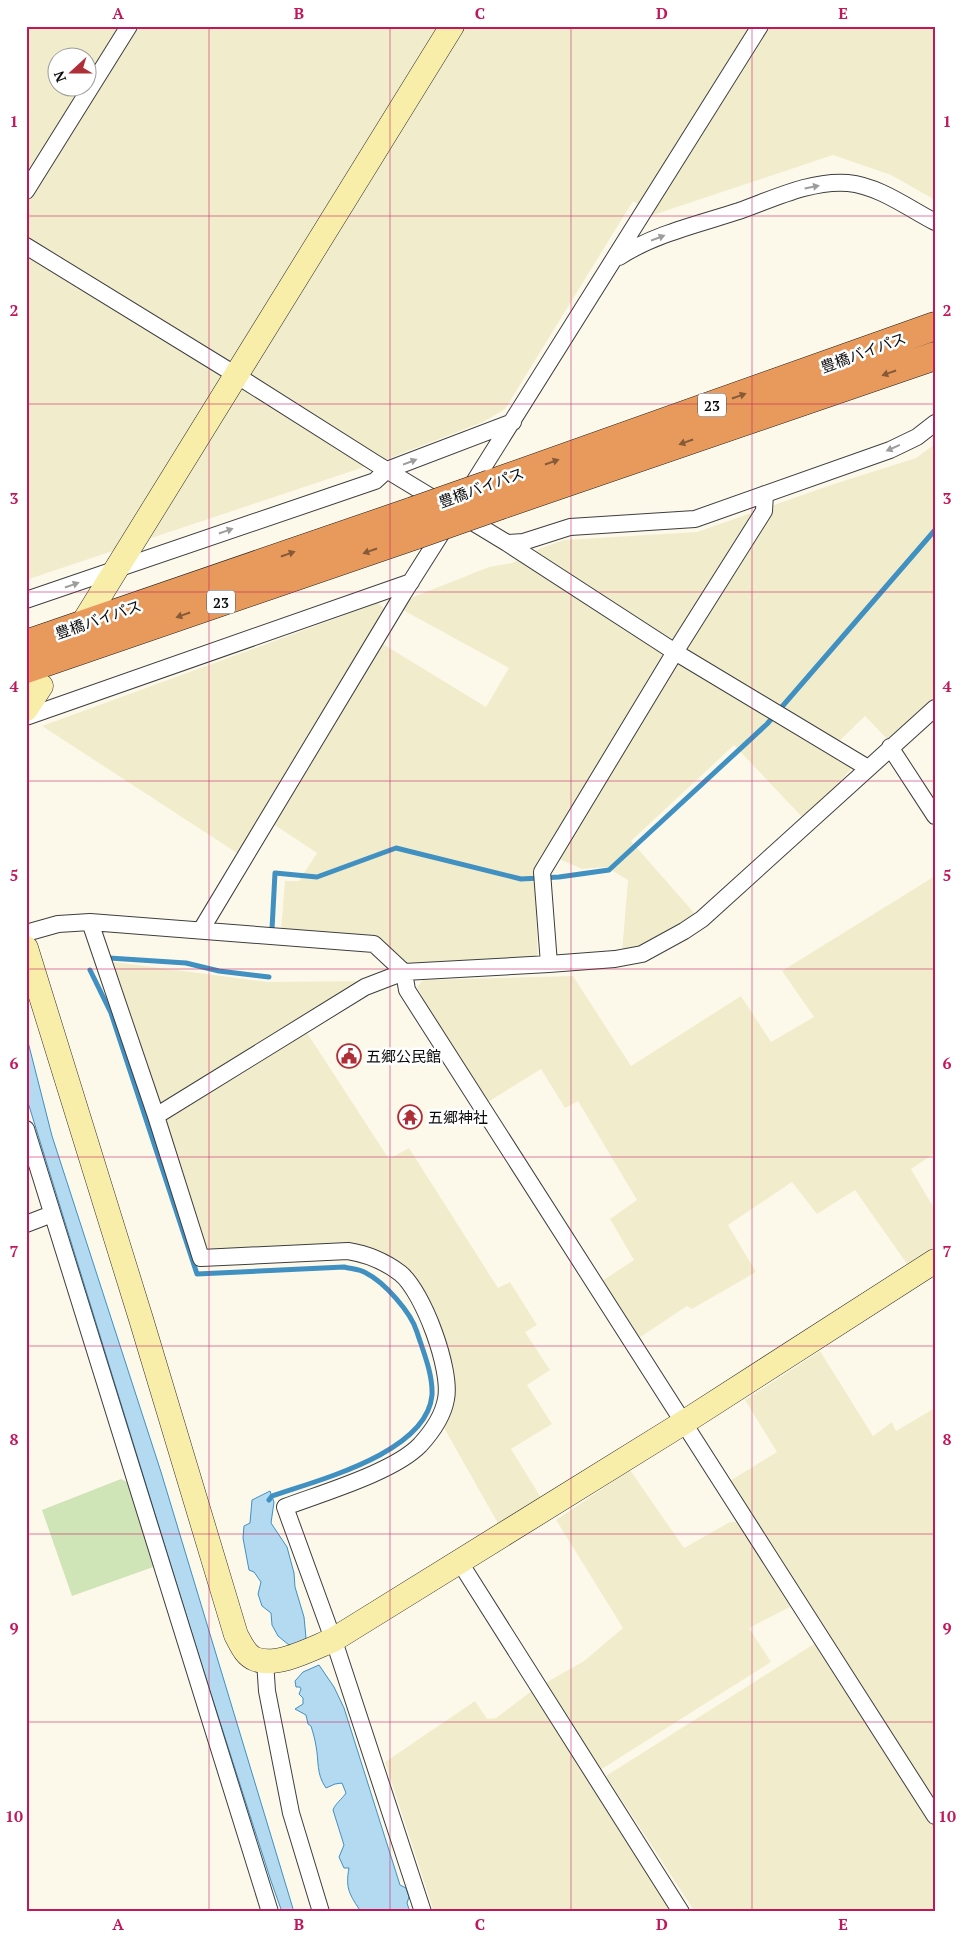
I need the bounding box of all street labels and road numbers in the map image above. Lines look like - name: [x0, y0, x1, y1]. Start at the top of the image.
- street label: 豊橋バイパス: [817, 327, 909, 377]
- road number: 23: [698, 394, 726, 416]
- street label: 豊橋バイパス: [435, 462, 527, 512]
- road number: 23: [207, 590, 235, 614]
- street label: 豊橋バイパス: [52, 595, 144, 643]

